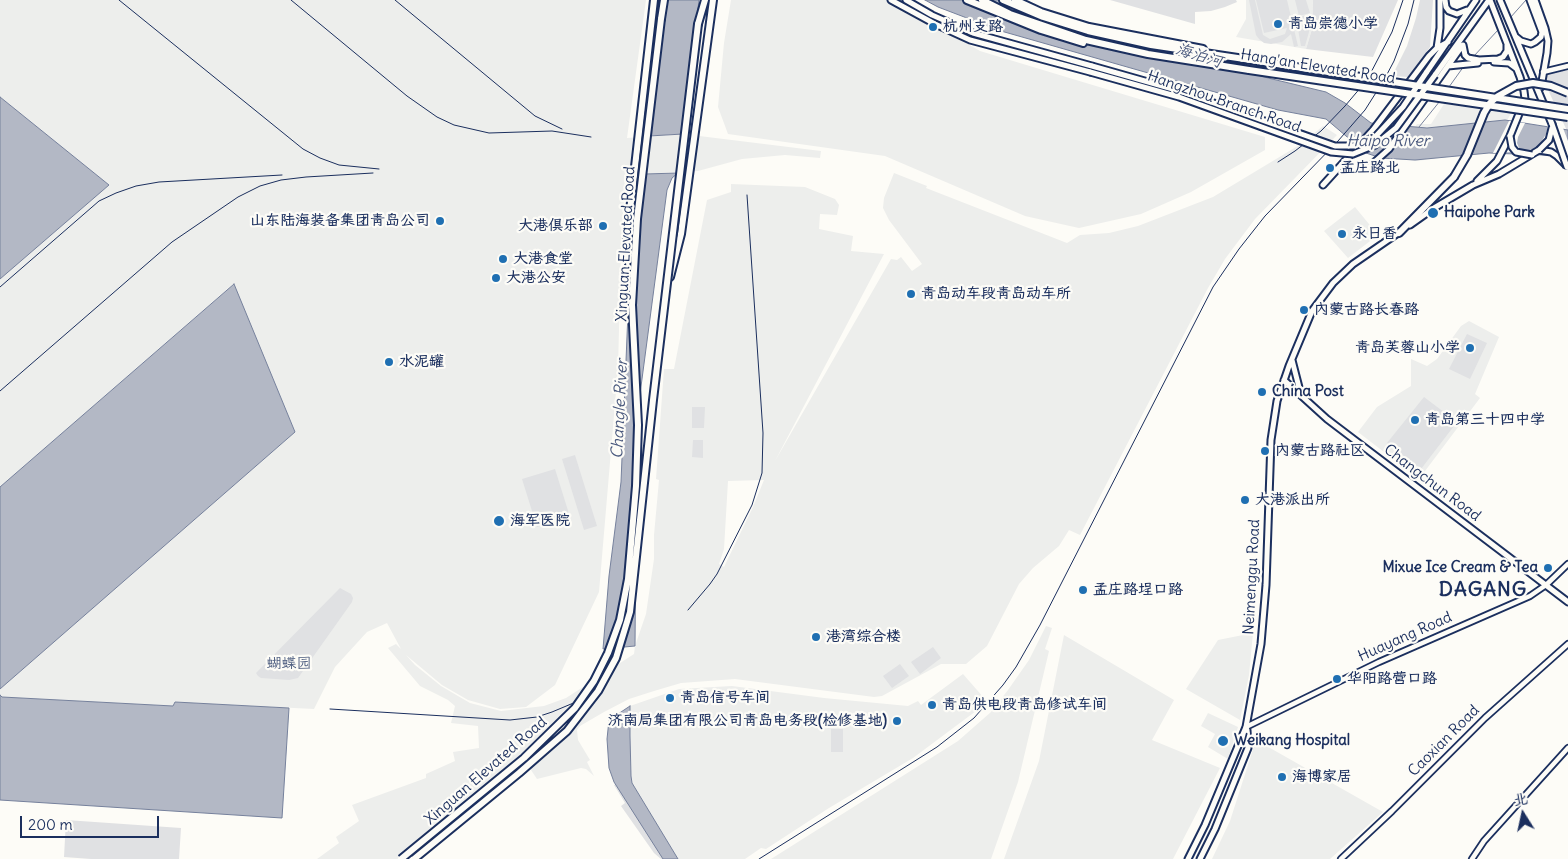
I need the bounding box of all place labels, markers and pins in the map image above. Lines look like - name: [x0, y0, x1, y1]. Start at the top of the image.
- place label: 青岛崇德小学: [1288, 15, 1378, 33]
- place label: 杭州支路: [943, 18, 1003, 36]
- marker: 青岛崇德小学: [1272, 18, 1284, 30]
- marker: 杭州支路: [927, 21, 939, 33]
- place label: 孟庄路北: [1340, 159, 1400, 177]
- marker: 孟庄路北: [1324, 162, 1336, 174]
- place label: Haipohe Park: [1444, 204, 1535, 222]
- marker: Haipohe Park: [1426, 206, 1440, 220]
- place label: 山东陆海装备集团青岛公司: [250, 212, 430, 230]
- marker: 山东陆海装备集团青岛公司: [434, 215, 446, 227]
- place label: 大港俱乐部: [518, 217, 593, 235]
- marker: 大港俱乐部: [597, 220, 609, 232]
- place label: 永日香: [1352, 225, 1397, 243]
- marker: 永日香: [1336, 228, 1348, 240]
- place label: 大港食堂: [513, 250, 573, 268]
- marker: 大港食堂: [497, 253, 509, 265]
- place label: 大港公安: [506, 269, 566, 287]
- marker: 大港公安: [490, 272, 502, 284]
- place label: 青岛动车段青岛动车所: [921, 285, 1071, 303]
- marker: 青岛动车段青岛动车所: [905, 288, 917, 300]
- place label: 内蒙古路长春路: [1314, 301, 1419, 319]
- marker: 内蒙古路长春路: [1298, 304, 1310, 316]
- place label: 青岛芙蓉山小学: [1355, 339, 1460, 357]
- marker: 青岛芙蓉山小学: [1464, 342, 1476, 354]
- place label: 水泥罐: [399, 353, 444, 371]
- marker: 水泥罐: [383, 356, 395, 368]
- place label: China Post: [1272, 383, 1344, 401]
- marker: China Post: [1256, 386, 1268, 398]
- place label: 青岛第三十四中学: [1425, 411, 1545, 429]
- marker: 青岛第三十四中学: [1409, 414, 1421, 426]
- place label: 内蒙古路社区: [1275, 442, 1365, 460]
- marker: 内蒙古路社区: [1259, 445, 1271, 457]
- place label: 大港派出所: [1255, 491, 1330, 509]
- marker: 大港派出所: [1239, 494, 1251, 506]
- place label: 海军医院: [510, 512, 570, 530]
- marker: 海军医院: [492, 514, 506, 528]
- place label: Mixue Ice Cream & Tea: [1382, 559, 1538, 577]
- marker: Mixue Ice Cream & Tea: [1542, 562, 1554, 574]
- place label: 孟庄路埕口路: [1093, 581, 1183, 599]
- marker: 孟庄路埕口路: [1077, 584, 1089, 596]
- place label: 港湾综合楼: [826, 628, 901, 646]
- marker: 港湾综合楼: [810, 631, 822, 643]
- place label: 华阳路营口路: [1347, 670, 1437, 688]
- marker: 华阳路营口路: [1331, 673, 1343, 685]
- place label: 青岛信号车间: [680, 689, 770, 707]
- marker: 青岛信号车间: [664, 692, 676, 704]
- place label: 青岛供电段青岛修试车间: [942, 696, 1107, 714]
- marker: 青岛供电段青岛修试车间: [926, 699, 938, 711]
- place label: 济南局集团有限公司青岛电务段(检修基地): [608, 712, 887, 730]
- marker: 济南局集团有限公司青岛电务段(检修基地): [891, 715, 903, 727]
- place label: Weikang Hospital: [1234, 732, 1350, 750]
- marker: Weikang Hospital: [1216, 734, 1230, 748]
- place label: 海博家居: [1292, 768, 1352, 786]
- marker: 海博家居: [1276, 771, 1288, 783]

